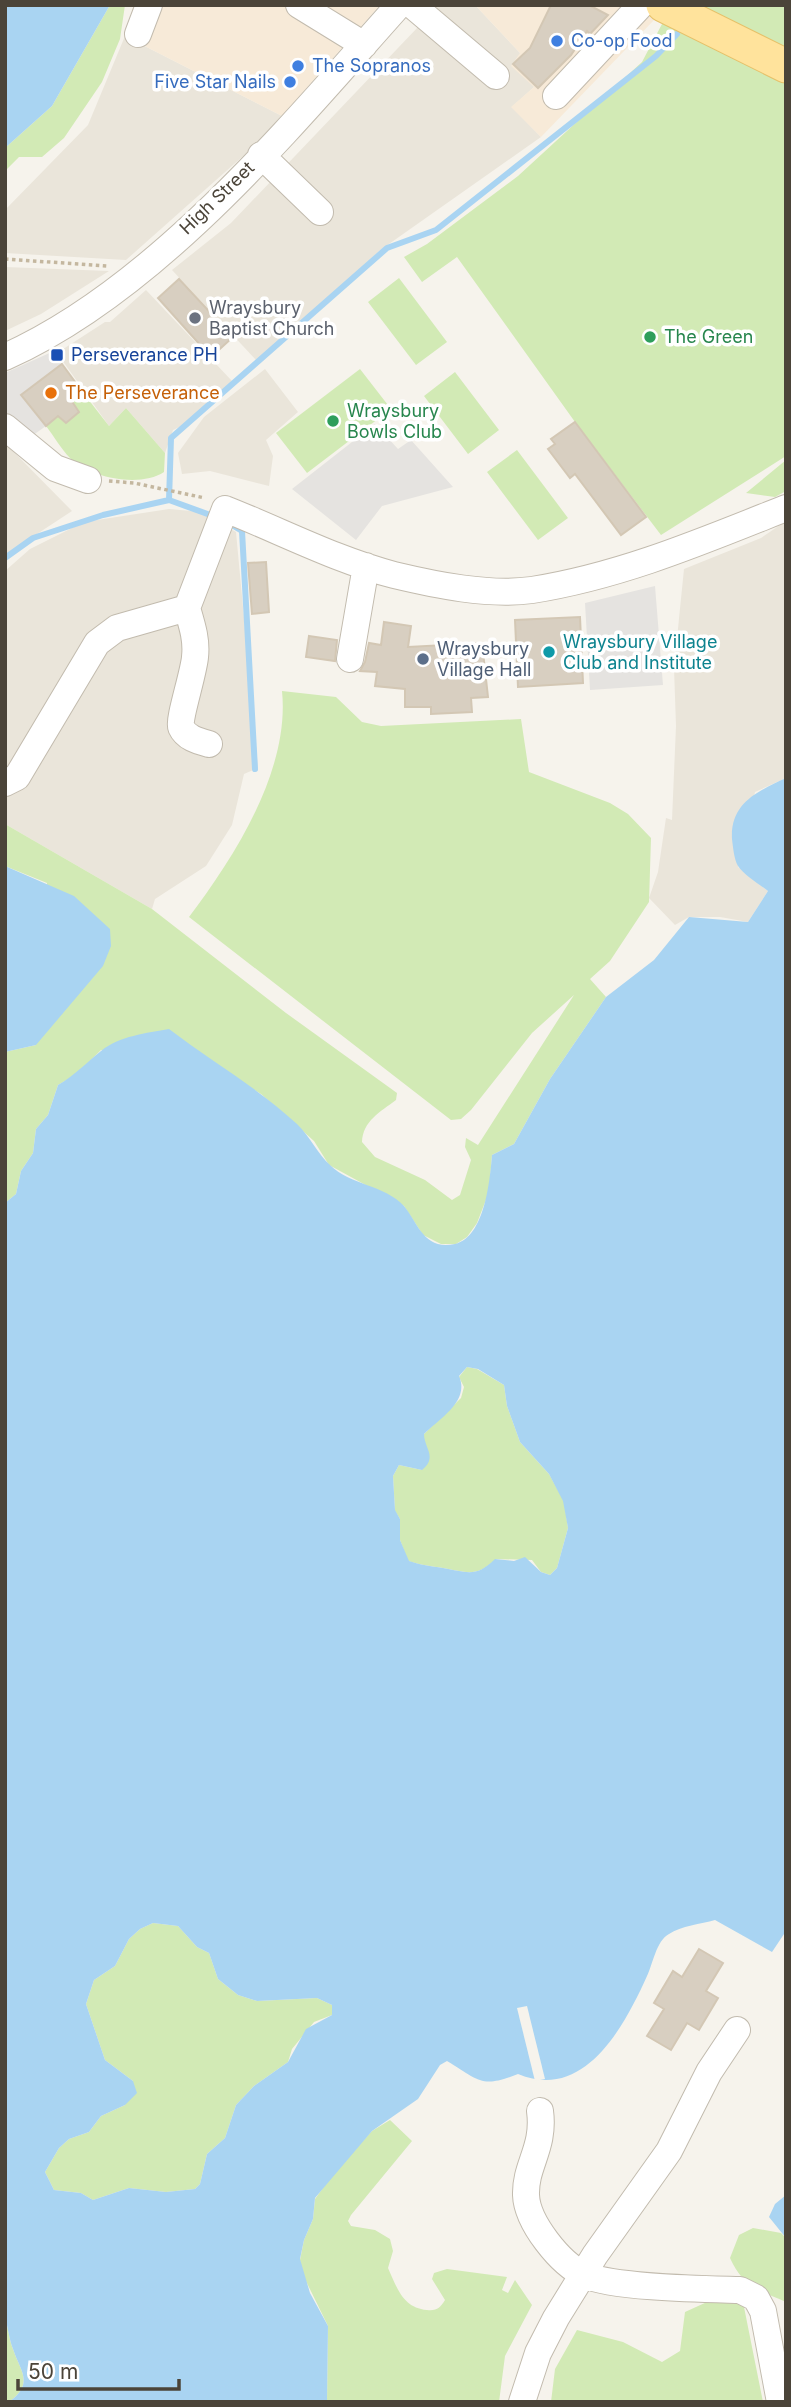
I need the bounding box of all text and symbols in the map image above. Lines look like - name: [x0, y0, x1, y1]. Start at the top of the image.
- place label: Co-op Food: [571, 30, 673, 51]
- marker: Co-op Food: [549, 33, 565, 49]
- place label: The Sopranos: [312, 55, 431, 76]
- marker: The Sopranos: [290, 58, 306, 74]
- place label: Five Star Nails: [154, 71, 276, 92]
- marker: Five Star Nails: [282, 74, 298, 90]
- street label: High Street: [175, 157, 258, 238]
- place label: Wraysbury Baptist Church: [209, 297, 334, 339]
- marker: Wraysbury Baptist Church: [187, 310, 203, 326]
- place label: The Green: [664, 326, 753, 347]
- marker: The Green: [642, 329, 658, 345]
- place label: Perseverance PH: [71, 344, 218, 365]
- marker: Perseverance PH: [49, 347, 65, 363]
- place label: The Perseverance: [65, 382, 220, 403]
- marker: The Perseverance: [43, 385, 59, 401]
- place label: Wraysbury Bowls Club: [347, 400, 442, 442]
- marker: Wraysbury Bowls Club: [325, 413, 341, 429]
- place label: Wraysbury Village Club and Institute: [563, 631, 717, 673]
- place label: Wraysbury Village Hall: [437, 638, 531, 680]
- marker: Wraysbury Village Club and Institute: [541, 644, 557, 660]
- marker: Wraysbury Village Hall: [415, 651, 431, 667]
- scale bar: [18, 2348, 178, 2392]
- text: 50 m: [28, 2359, 78, 2384]

